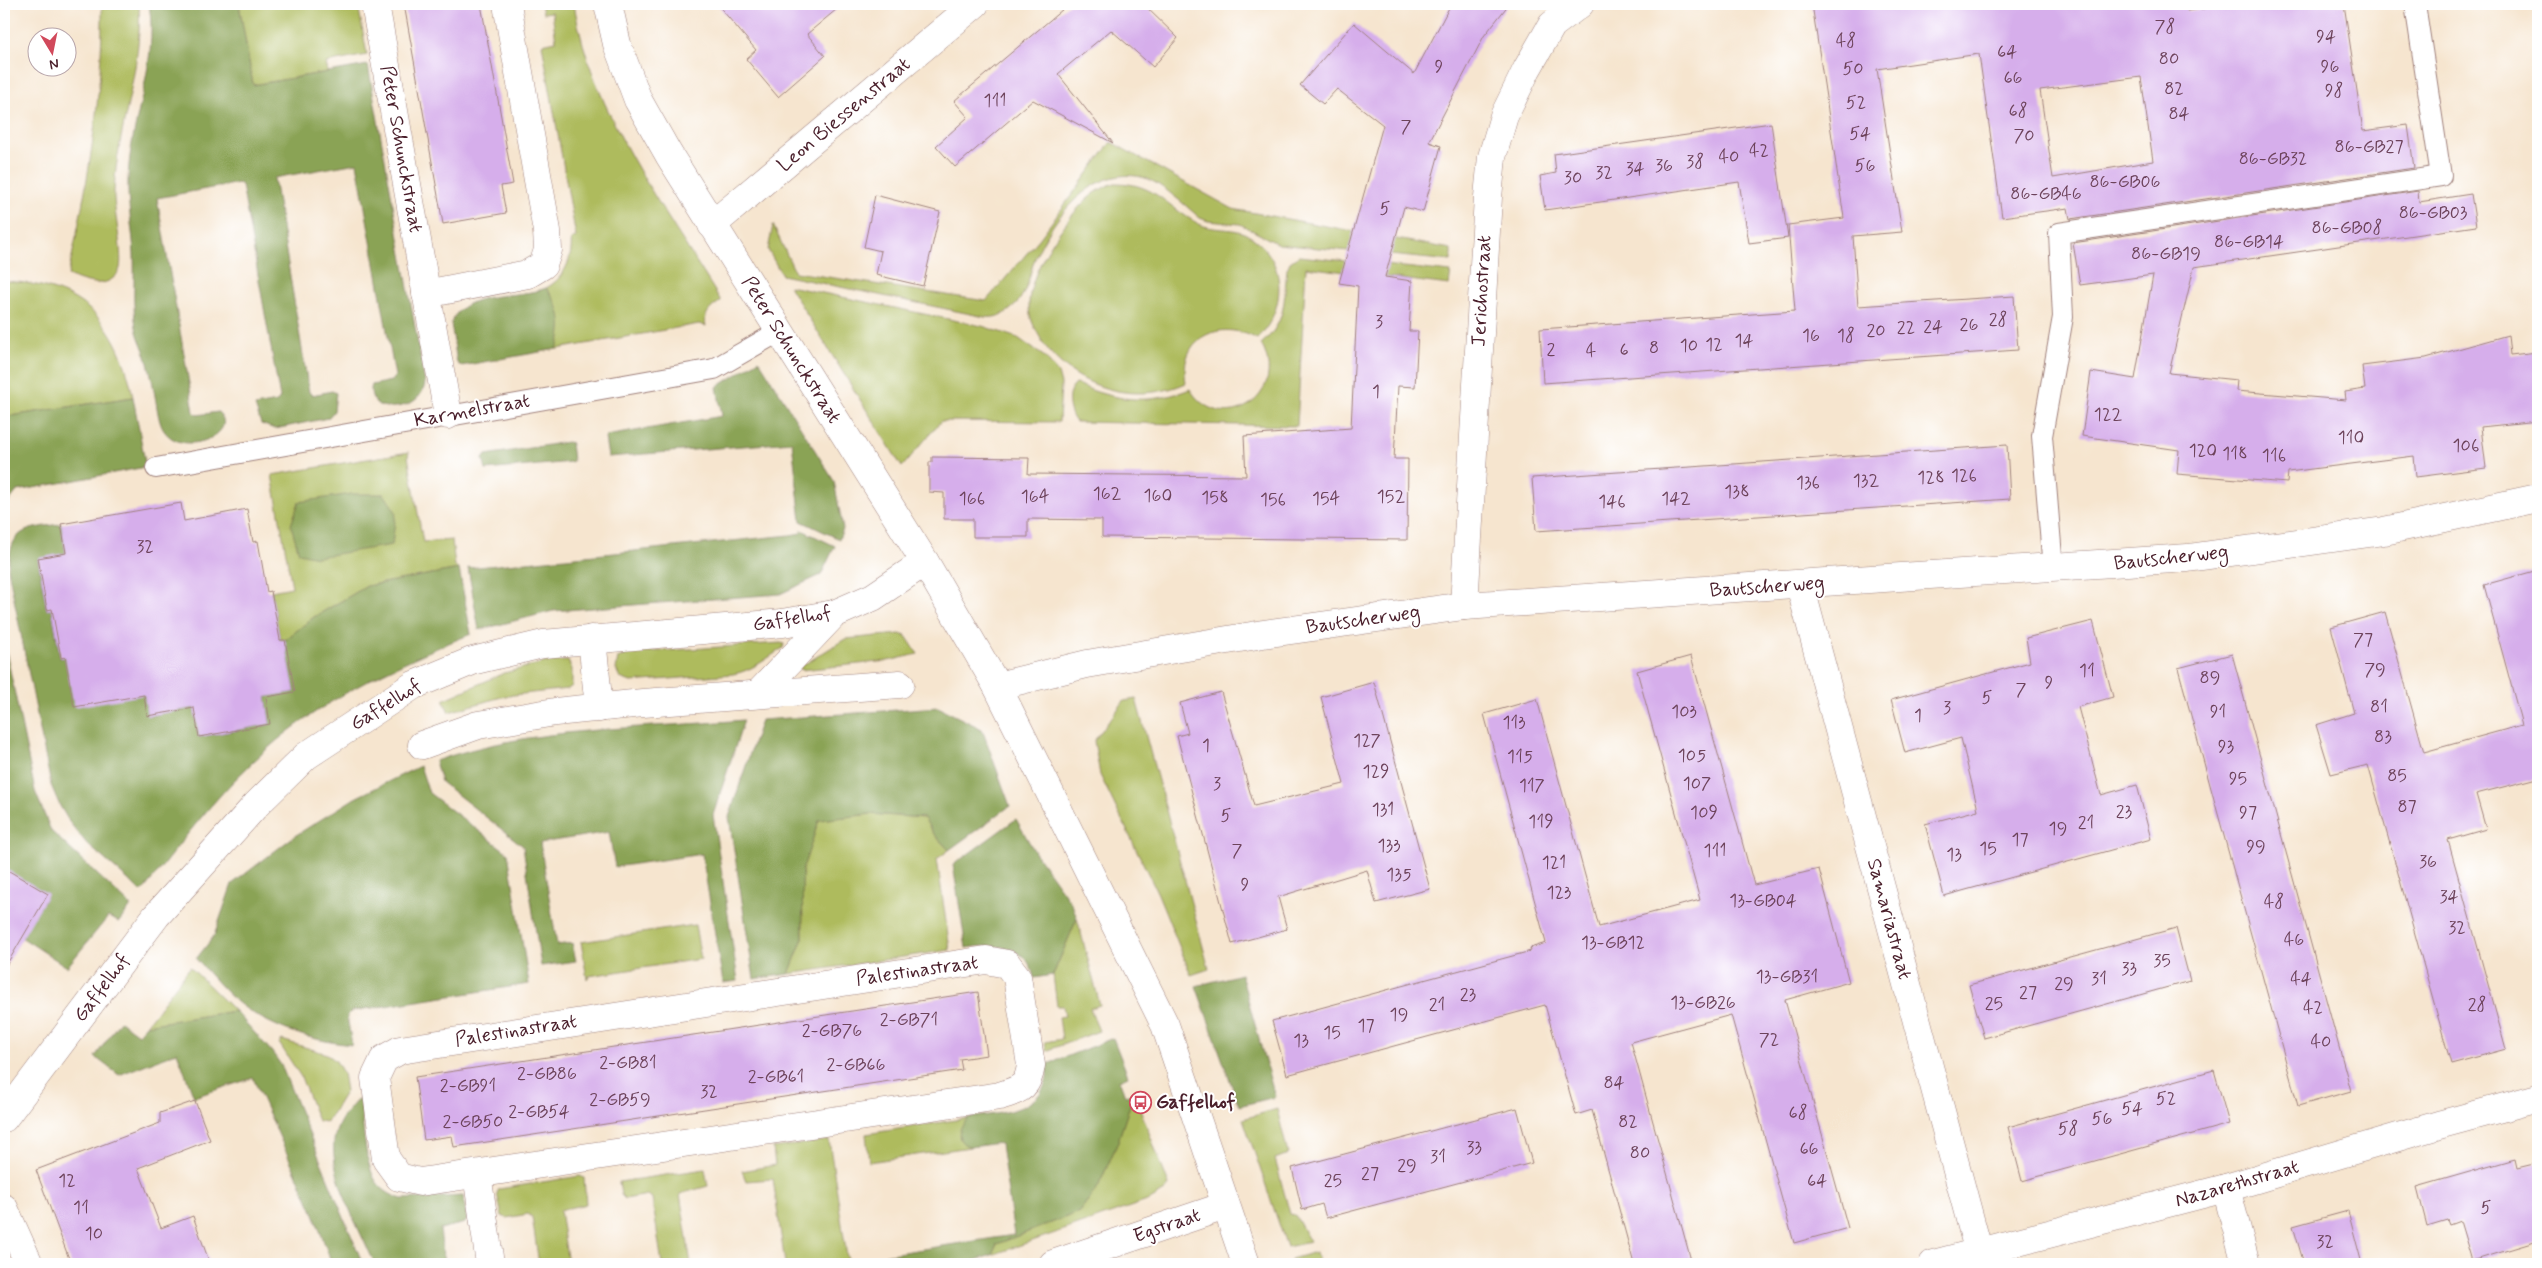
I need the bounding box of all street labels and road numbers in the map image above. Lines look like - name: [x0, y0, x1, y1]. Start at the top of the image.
- street label: Leon Biessenstraat: [772, 51, 916, 179]
- street label: Peter Schunckstraat: [373, 63, 429, 235]
- street label: Jerichostraat: [1466, 235, 1498, 347]
- street label: Peter Schunckstraat: [735, 271, 847, 429]
- street label: Karmelstraat: [412, 388, 532, 434]
- street label: Bautscherweg: [2112, 539, 2230, 578]
- street label: Bautscherweg: [1709, 570, 1825, 605]
- street label: Gaffelhof: [751, 599, 833, 639]
- street label: Bautscherweg: [1304, 599, 1422, 642]
- street label: Gaffelhof: [345, 673, 427, 737]
- street label: Samariastraat: [1860, 855, 1918, 983]
- street label: Gaffelhof: [67, 948, 137, 1028]
- street label: Palestinastraat: [854, 949, 980, 993]
- street label: Palestinastraat: [453, 1008, 579, 1054]
- street label: Nazarethstraat: [2172, 1153, 2302, 1215]
- street label: Egstraat: [1130, 1202, 1204, 1250]

